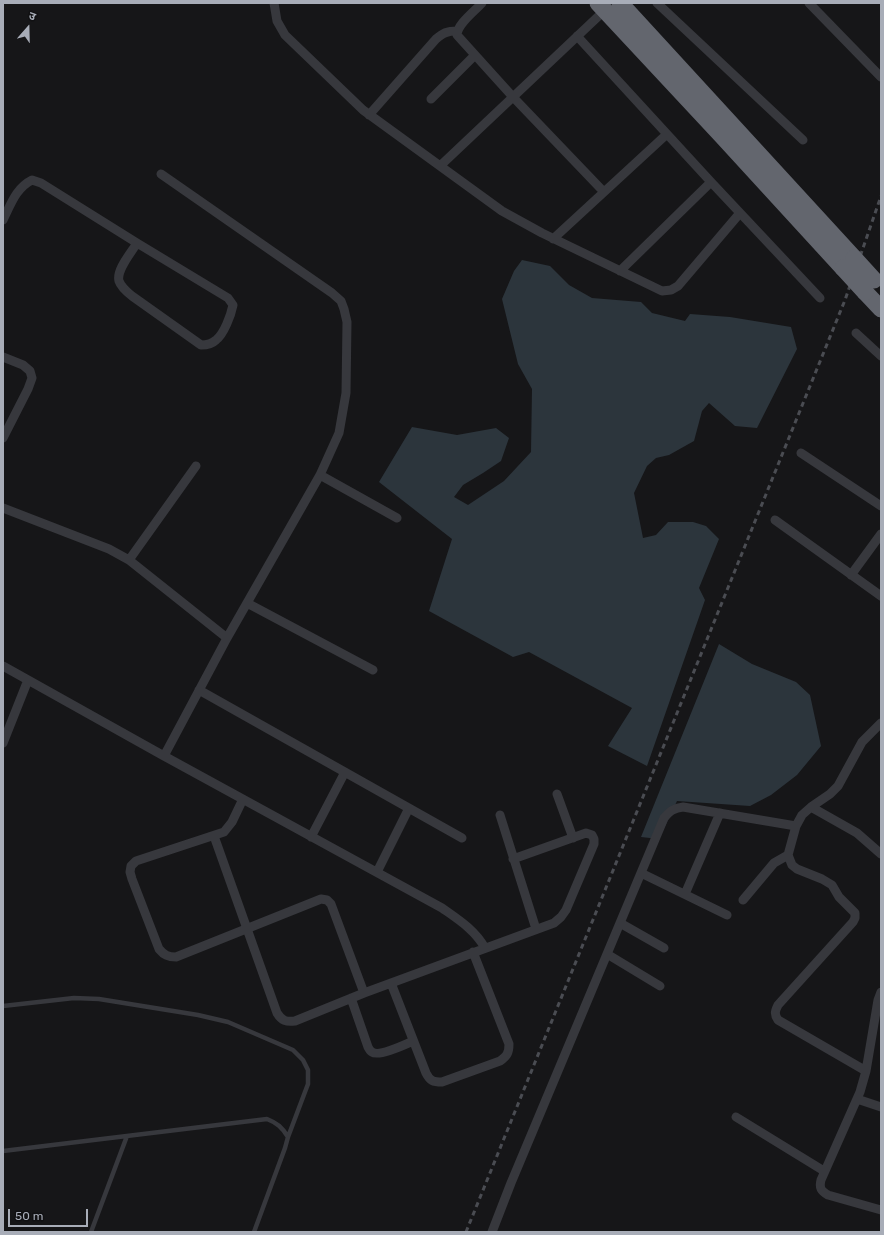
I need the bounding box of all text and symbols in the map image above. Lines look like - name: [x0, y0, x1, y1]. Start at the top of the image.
- north arrow: [8, 8, 48, 48]
- text: उ: [27, 9, 38, 23]
- scale bar: [10, 1201, 90, 1227]
- text: 50 m: [15, 1209, 43, 1223]

